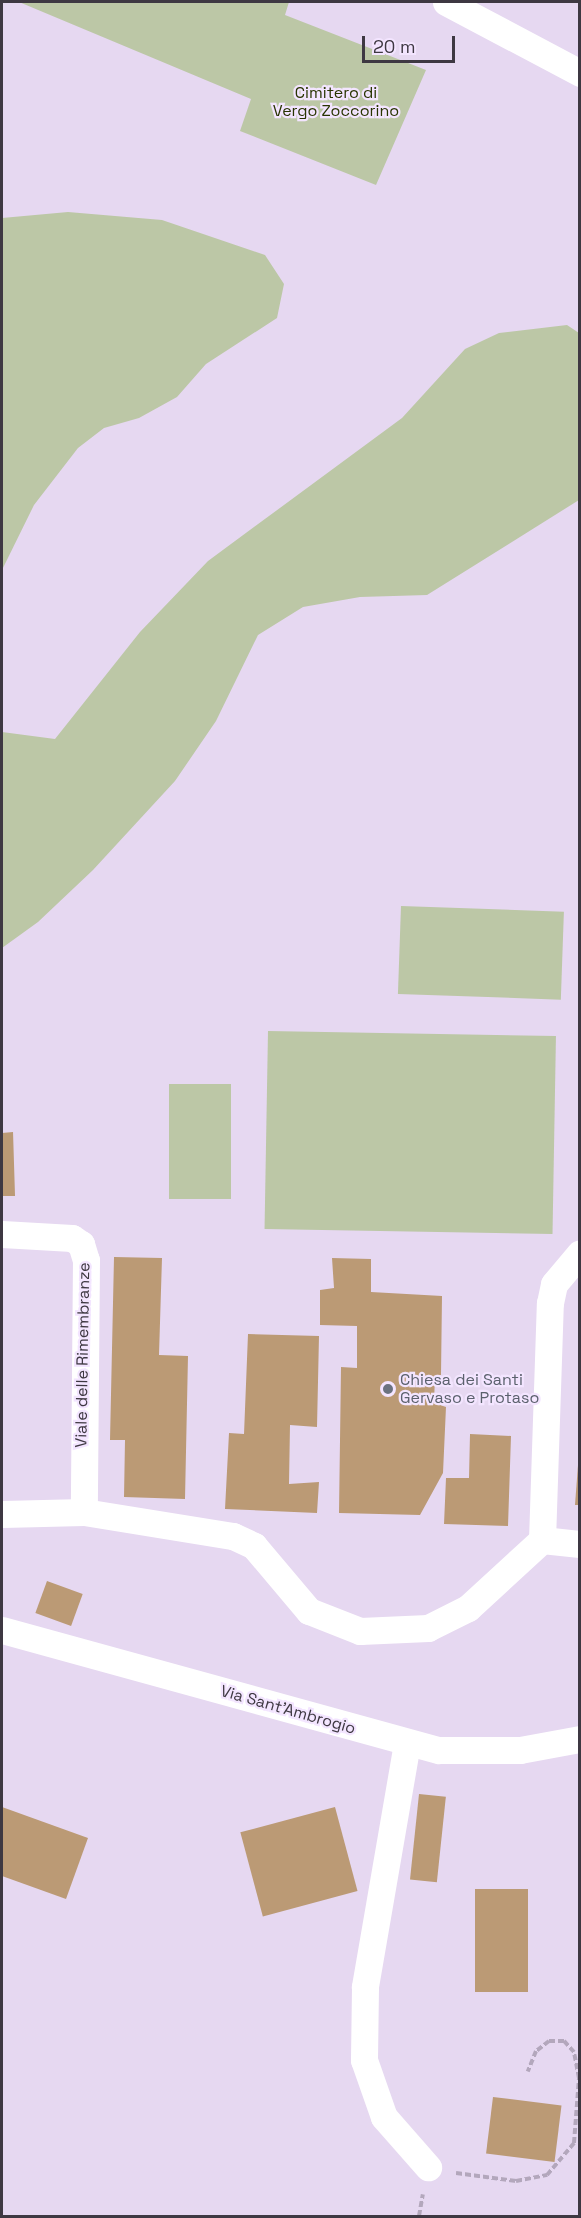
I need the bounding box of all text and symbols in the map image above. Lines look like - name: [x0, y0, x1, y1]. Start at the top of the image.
- scale bar: [365, 24, 458, 62]
- text: 20 m: [373, 35, 416, 58]
- park label: Cimitero di Vergo Zoccorino: [273, 83, 399, 121]
- street label: Viale delle Rimembranze: [72, 1262, 94, 1448]
- place label: Chiesa dei Santi Gervaso e Protaso: [400, 1370, 539, 1408]
- marker: Chiesa dei Santi Gervaso e Protaso: [381, 1382, 395, 1396]
- street label: Via Sant'Ambrogio: [218, 1682, 358, 1738]

